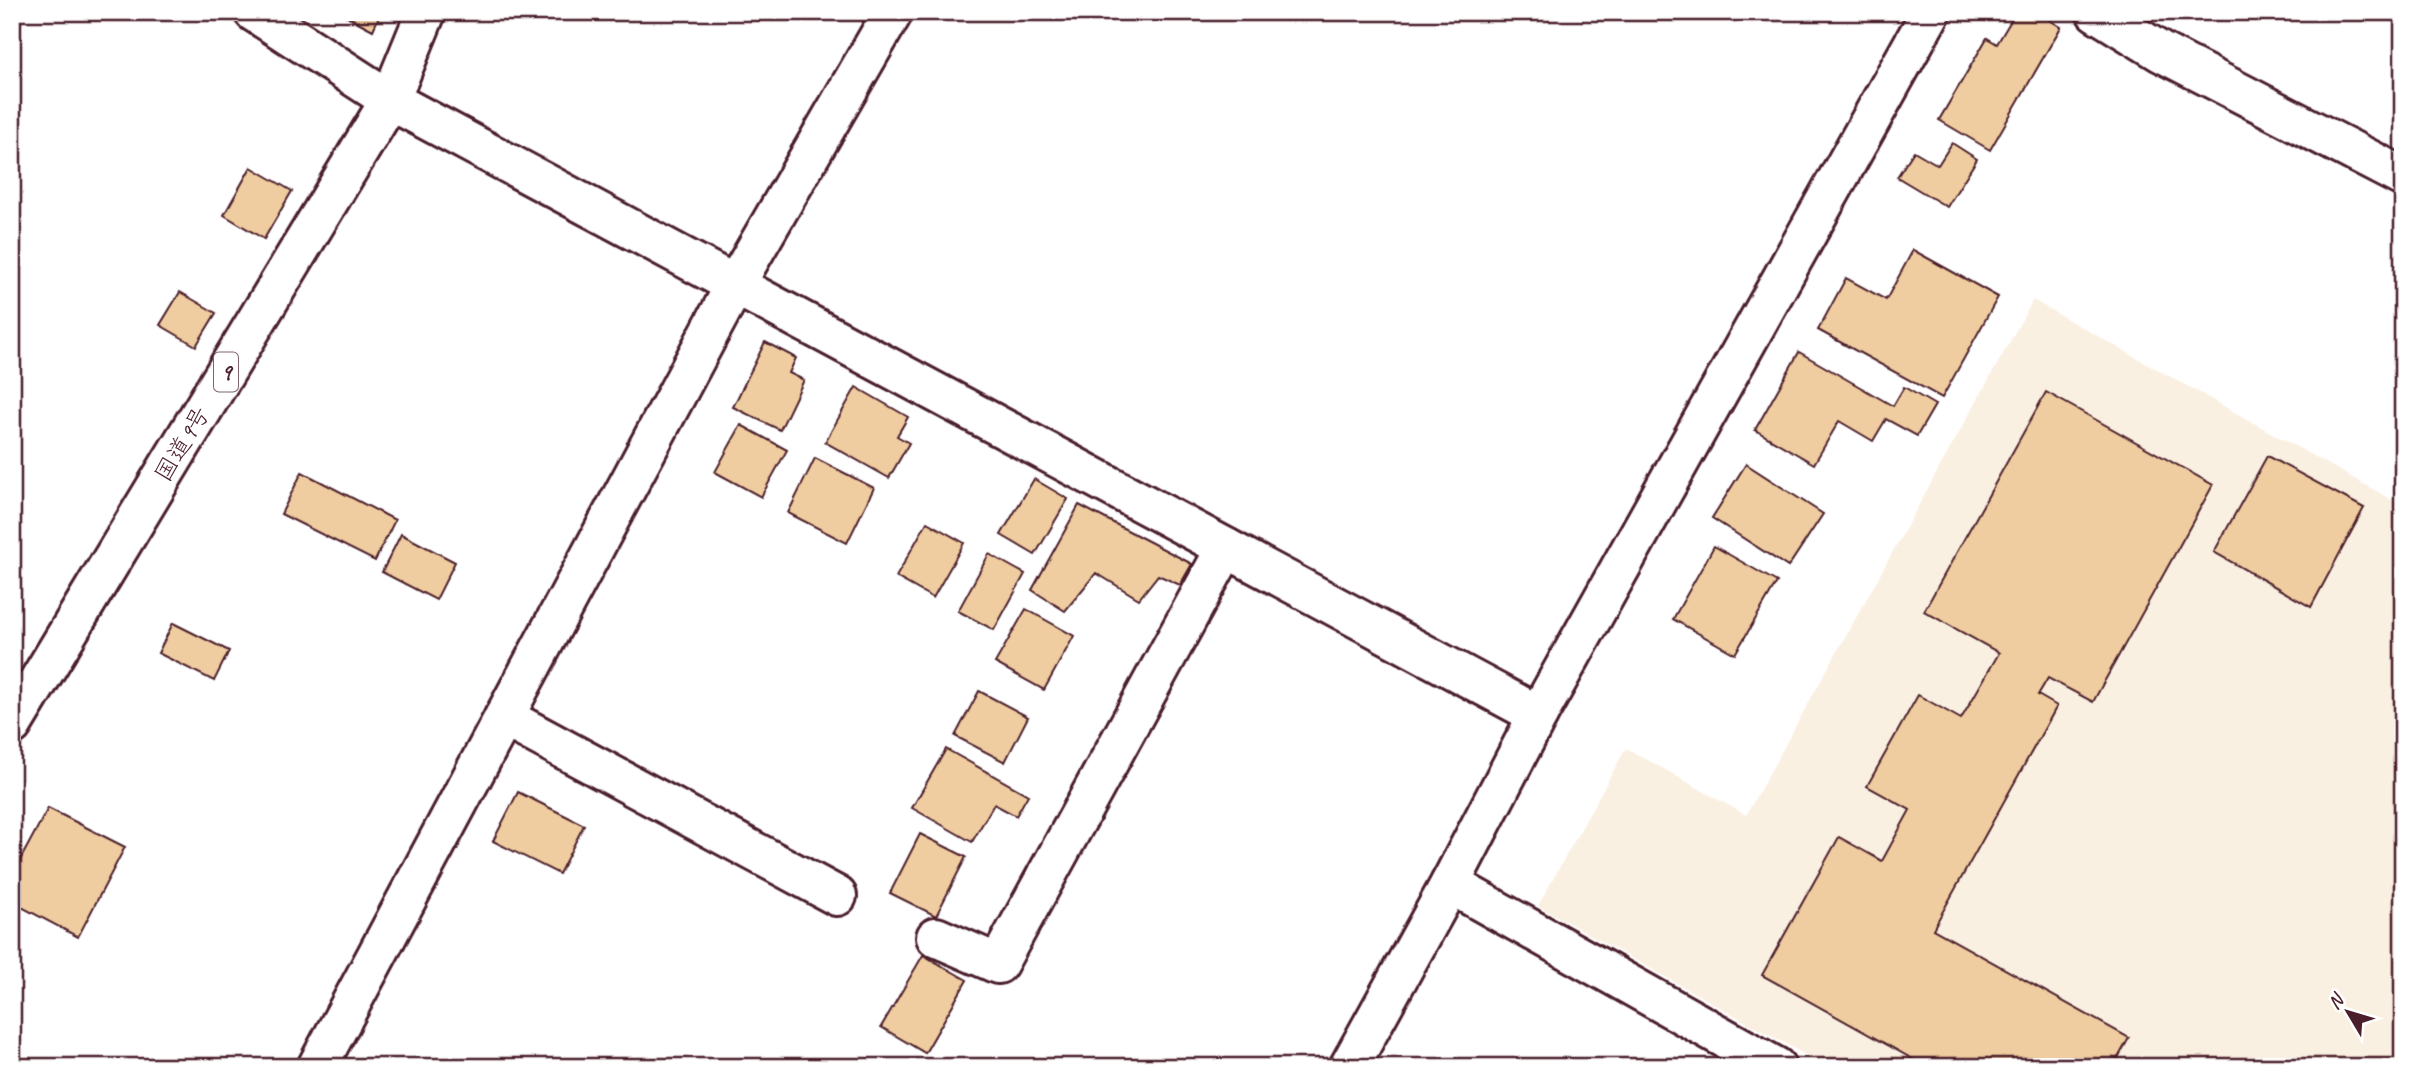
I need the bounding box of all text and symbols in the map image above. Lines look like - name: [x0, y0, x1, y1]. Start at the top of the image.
- road number: 9: [214, 352, 238, 392]
- street label: 国道9号: [148, 401, 216, 487]
- north arrow: [2314, 978, 2384, 1048]
- text: N: [2322, 988, 2350, 1014]

